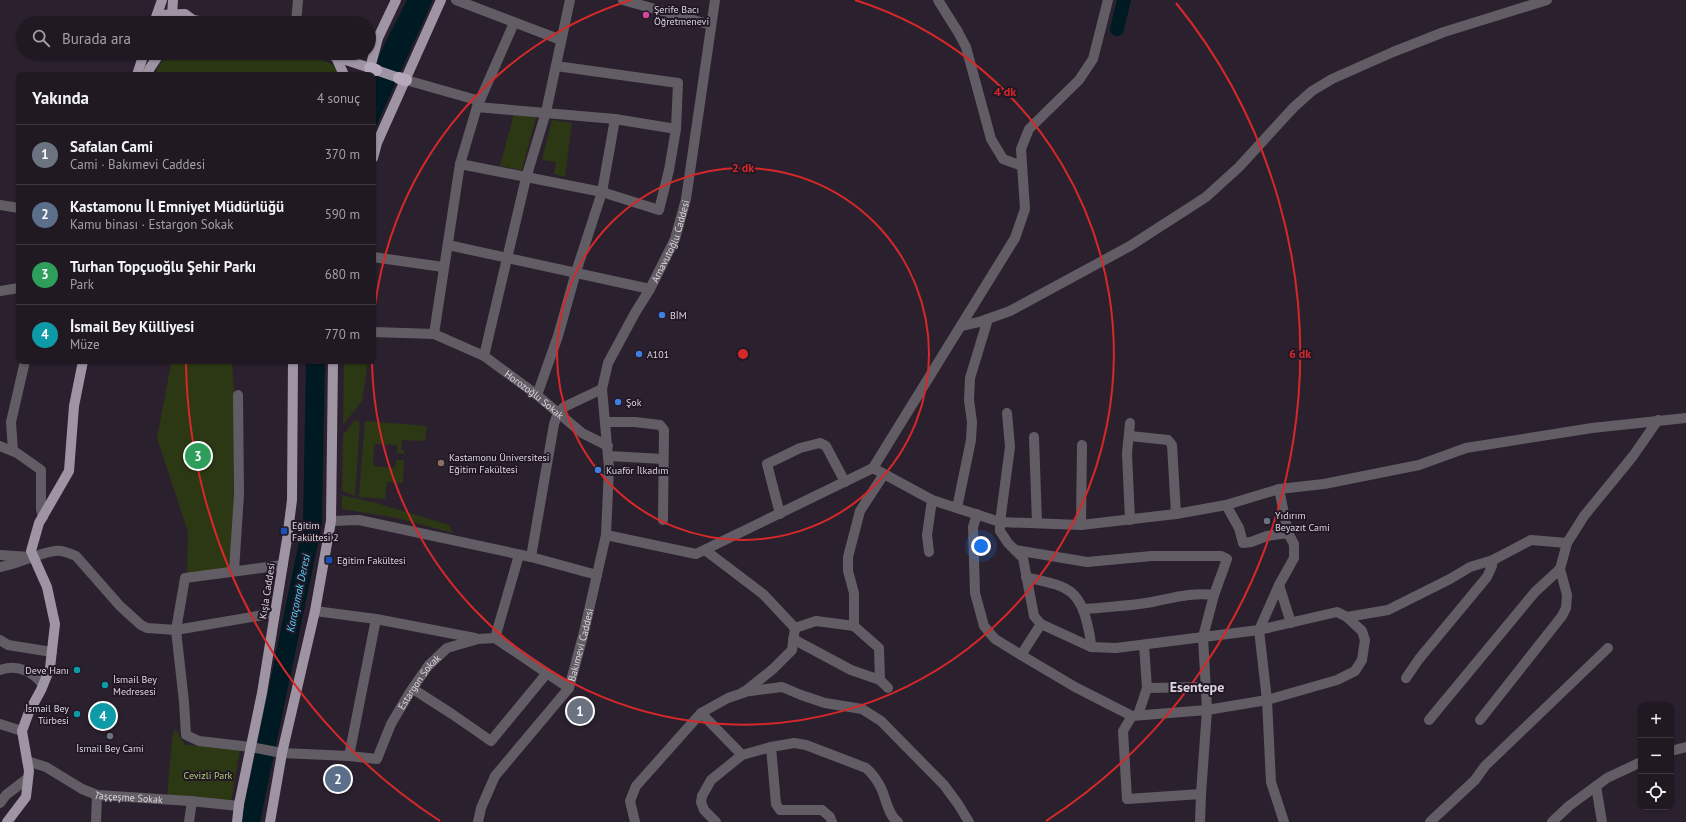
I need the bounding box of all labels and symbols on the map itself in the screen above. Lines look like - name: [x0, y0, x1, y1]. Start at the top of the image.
- place label: Şerife Bacı Öğretmenevi: [654, 3, 709, 28]
- marker: Şerife Bacı Öğretmenevi: [641, 10, 651, 20]
- text: 4 dk: [994, 84, 1016, 99]
- text: 2 dk: [732, 160, 754, 175]
- street label: Arnavutoğlu Caddesi: [648, 198, 692, 285]
- place label: BİM: [670, 309, 687, 322]
- marker: BİM: [657, 310, 667, 320]
- text: 6 dk: [1289, 346, 1311, 361]
- centre of rings: [736, 347, 750, 361]
- place label: A101: [647, 348, 669, 361]
- marker: A101: [634, 349, 644, 359]
- street label: Horozoğlu Sokak: [502, 367, 567, 422]
- place label: Şok: [626, 396, 642, 409]
- marker: Şok: [613, 397, 623, 407]
- pin: 3: [185, 441, 211, 471]
- place label: Kastamonu Üniversitesi Eğitim Fakültesi: [449, 451, 549, 476]
- marker: Kastamonu Üniversitesi Eğitim Fakültesi: [436, 458, 446, 468]
- place label: Kuaför İlkadım: [606, 464, 668, 477]
- marker: Kuaför İlkadım: [593, 465, 603, 475]
- place label: Yıdırım Beyazıt Cami: [1275, 509, 1330, 534]
- marker: Yıdırım Beyazıt Cami: [1262, 516, 1272, 526]
- place label: Eğitim Fakültesi 2: [292, 519, 339, 544]
- marker: Eğitim Fakültesi 2: [279, 526, 289, 536]
- your location: [971, 536, 991, 556]
- water label: Karaçomak Deresi: [283, 552, 313, 633]
- place label: Eğitim Fakültesi: [337, 554, 406, 567]
- marker: Eğitim Fakültesi: [324, 555, 334, 565]
- street label: Kışla Caddesi: [256, 562, 278, 620]
- street label: Bakımevi Caddesi: [565, 607, 596, 683]
- street label: Estargon Sokak: [395, 651, 443, 712]
- place label: Deve Hanı: [25, 664, 69, 677]
- marker: Deve Hanı: [72, 665, 82, 675]
- place label: İsmail Bey Medresesi: [113, 673, 157, 698]
- district label: Esentepe: [1170, 678, 1224, 696]
- marker: İsmail Bey Medresesi: [100, 680, 110, 690]
- pin: 1: [567, 696, 593, 726]
- pin: 4: [90, 701, 116, 731]
- place label: İsmail Bey Türbesi: [25, 702, 69, 727]
- marker: İsmail Bey Türbesi: [72, 709, 82, 719]
- marker: İsmail Bey Cami: [105, 731, 115, 741]
- place label: İsmail Bey Cami: [76, 742, 144, 755]
- pin: 2: [325, 764, 351, 794]
- park label: Cevizli Park: [184, 769, 233, 782]
- street label: Taşçeşme Sokak: [92, 788, 163, 806]

